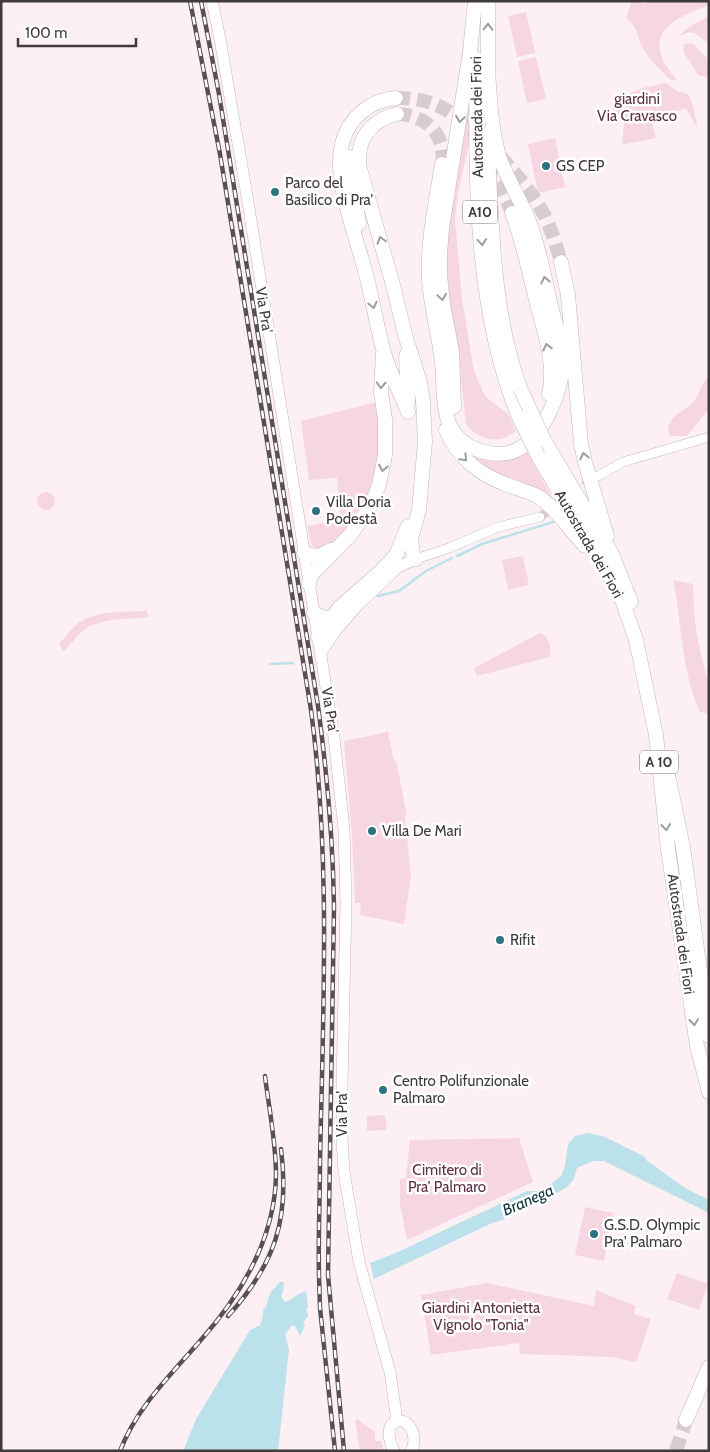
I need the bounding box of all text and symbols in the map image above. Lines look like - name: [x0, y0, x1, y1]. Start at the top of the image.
- scale bar: [18, 15, 135, 47]
- one-way arrow: [483, 23, 493, 31]
- text: 100 m: [25, 24, 67, 42]
- street label: Autostrada dei Fiori: [467, 56, 487, 178]
- park label: giardini Via Cravasco: [597, 90, 677, 125]
- one-way arrow: [456, 115, 466, 123]
- place label: GS CEP: [556, 157, 605, 175]
- marker: GS CEP: [540, 160, 552, 172]
- place label: Parco del Basilico di Pra': [285, 174, 373, 209]
- marker: Parco del Basilico di Pra': [269, 186, 281, 198]
- road number: A10: [462, 200, 498, 223]
- one-way arrow: [376, 237, 386, 245]
- one-way arrow: [476, 239, 487, 247]
- one-way arrow: [540, 275, 551, 284]
- street label: Via Pra': [252, 286, 277, 335]
- one-way arrow: [436, 294, 447, 302]
- one-way arrow: [367, 300, 378, 309]
- one-way arrow: [542, 342, 553, 351]
- one-way arrow: [376, 381, 387, 389]
- one-way arrow: [458, 452, 467, 461]
- one-way arrow: [579, 452, 589, 461]
- one-way arrow: [378, 463, 388, 472]
- street label: Autostrada dei Fiori: [551, 487, 627, 601]
- place label: Villa Doria Podestà: [326, 493, 392, 528]
- marker: Villa Doria Podestà: [310, 505, 322, 517]
- street label: Via Pra': [318, 686, 343, 735]
- road number: A 10: [640, 750, 678, 774]
- place label: Villa De Mari: [382, 822, 462, 840]
- one-way arrow: [660, 823, 671, 831]
- marker: Villa De Mari: [366, 825, 378, 837]
- street label: Autostrada dei Fiori: [664, 872, 698, 996]
- place label: Rifit: [510, 931, 535, 949]
- marker: Rifit: [494, 934, 506, 946]
- one-way arrow: [688, 1019, 699, 1027]
- place label: Centro Polifunzionale Palmaro: [393, 1072, 529, 1107]
- marker: Centro Polifunzionale Palmaro: [377, 1084, 389, 1096]
- street label: Via Pra': [333, 1091, 351, 1137]
- park label: Cimitero di Pra' Palmaro: [408, 1161, 486, 1196]
- water label: Branega: [499, 1180, 557, 1220]
- place label: G.S.D. Olympic Pra' Palmaro: [604, 1216, 700, 1251]
- marker: G.S.D. Olympic Pra' Palmaro: [588, 1228, 600, 1240]
- park label: Giardini Antonietta Vignolo "Tonia": [422, 1299, 541, 1334]

